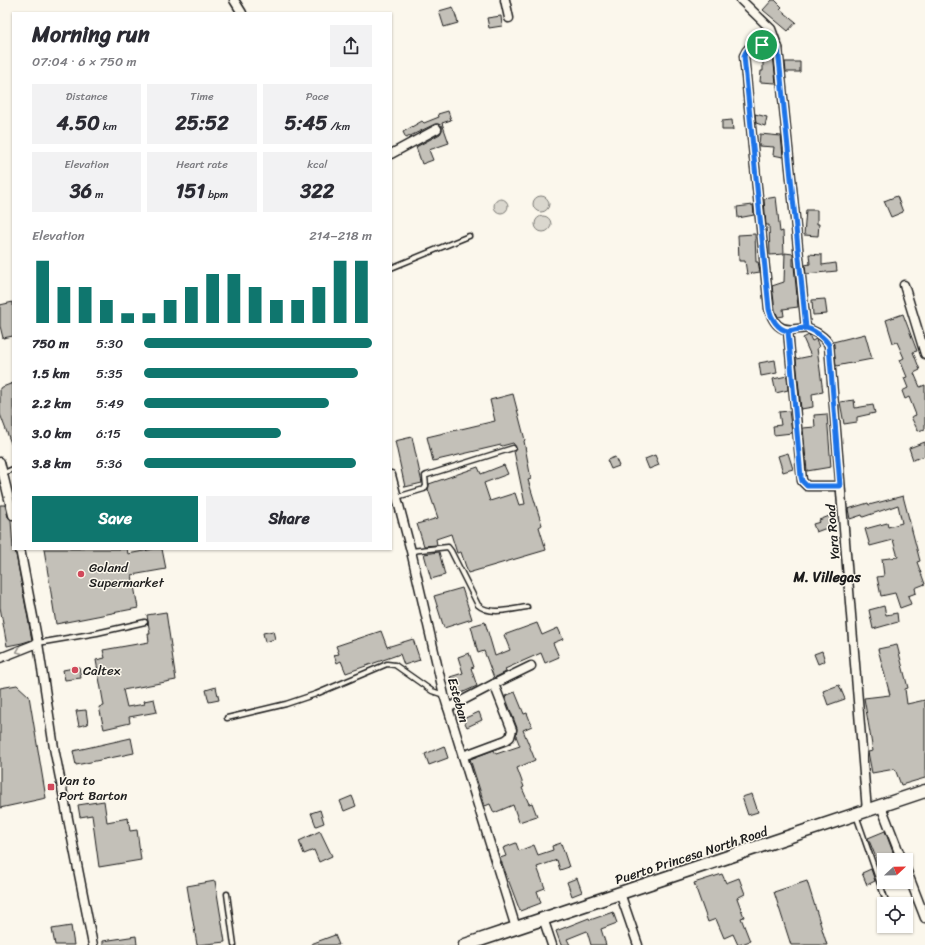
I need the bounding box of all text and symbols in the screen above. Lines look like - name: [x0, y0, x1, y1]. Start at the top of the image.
- text: Morning run: [32, 15, 150, 54]
- button: share: [330, 25, 372, 67]
- pin: [745, 28, 779, 62]
- icon: arrive: [751, 34, 773, 56]
- text: 07:04 · 6 × 750 m: [32, 50, 136, 73]
- text: Distance: [66, 87, 108, 106]
- text: Time: [190, 87, 214, 106]
- text: Pace: [306, 87, 329, 106]
- text: 4.50: [56, 106, 100, 141]
- text: 25:52: [175, 106, 229, 141]
- text: 5:45: [285, 106, 328, 141]
- text: km: [100, 117, 117, 136]
- text: /km: [328, 117, 350, 136]
- text: Elevation: [64, 155, 109, 174]
- text: Heart rate: [176, 155, 228, 174]
- text: kcal: [307, 155, 327, 174]
- text: 36: [70, 174, 92, 209]
- text: 151: [176, 174, 205, 209]
- text: 322: [300, 174, 334, 209]
- text: m: [92, 185, 103, 204]
- text: bpm: [205, 185, 228, 204]
- text: Elevation: [32, 224, 85, 247]
- text: 214–218 m: [309, 224, 372, 247]
- text: 750 m: [32, 332, 69, 355]
- text: 5:30: [96, 332, 123, 355]
- text: 1.5 km: [32, 362, 70, 385]
- text: 5:35: [96, 362, 123, 385]
- text: 2.2 km: [32, 392, 71, 415]
- text: 5:49: [96, 392, 124, 415]
- text: 3.0 km: [32, 422, 72, 445]
- text: 6:15: [96, 422, 121, 445]
- text: 3.8 km: [32, 452, 71, 475]
- text: 5:36: [96, 452, 122, 475]
- button: Save: [32, 496, 198, 542]
- button: Share: [206, 496, 372, 542]
- street label: Yara Road: [819, 502, 846, 560]
- place label: Goland Supermarket: [89, 556, 164, 594]
- district label: M. Villegas: [792, 565, 861, 590]
- marker: Goland Supermarket: [76, 569, 86, 579]
- one-way arrow: [15, 646, 22, 654]
- place label: Caltex: [83, 659, 121, 682]
- marker: Caltex: [70, 665, 80, 675]
- street label: Esteban: [441, 675, 476, 725]
- place label: Van to Port Barton: [59, 769, 127, 807]
- marker: Van to Port Barton: [46, 782, 56, 792]
- street label: Puerto Princesa North Road: [612, 820, 772, 891]
- north arrow: [877, 853, 913, 889]
- map controls: [877, 853, 913, 933]
- button: locate: [877, 897, 913, 933]

